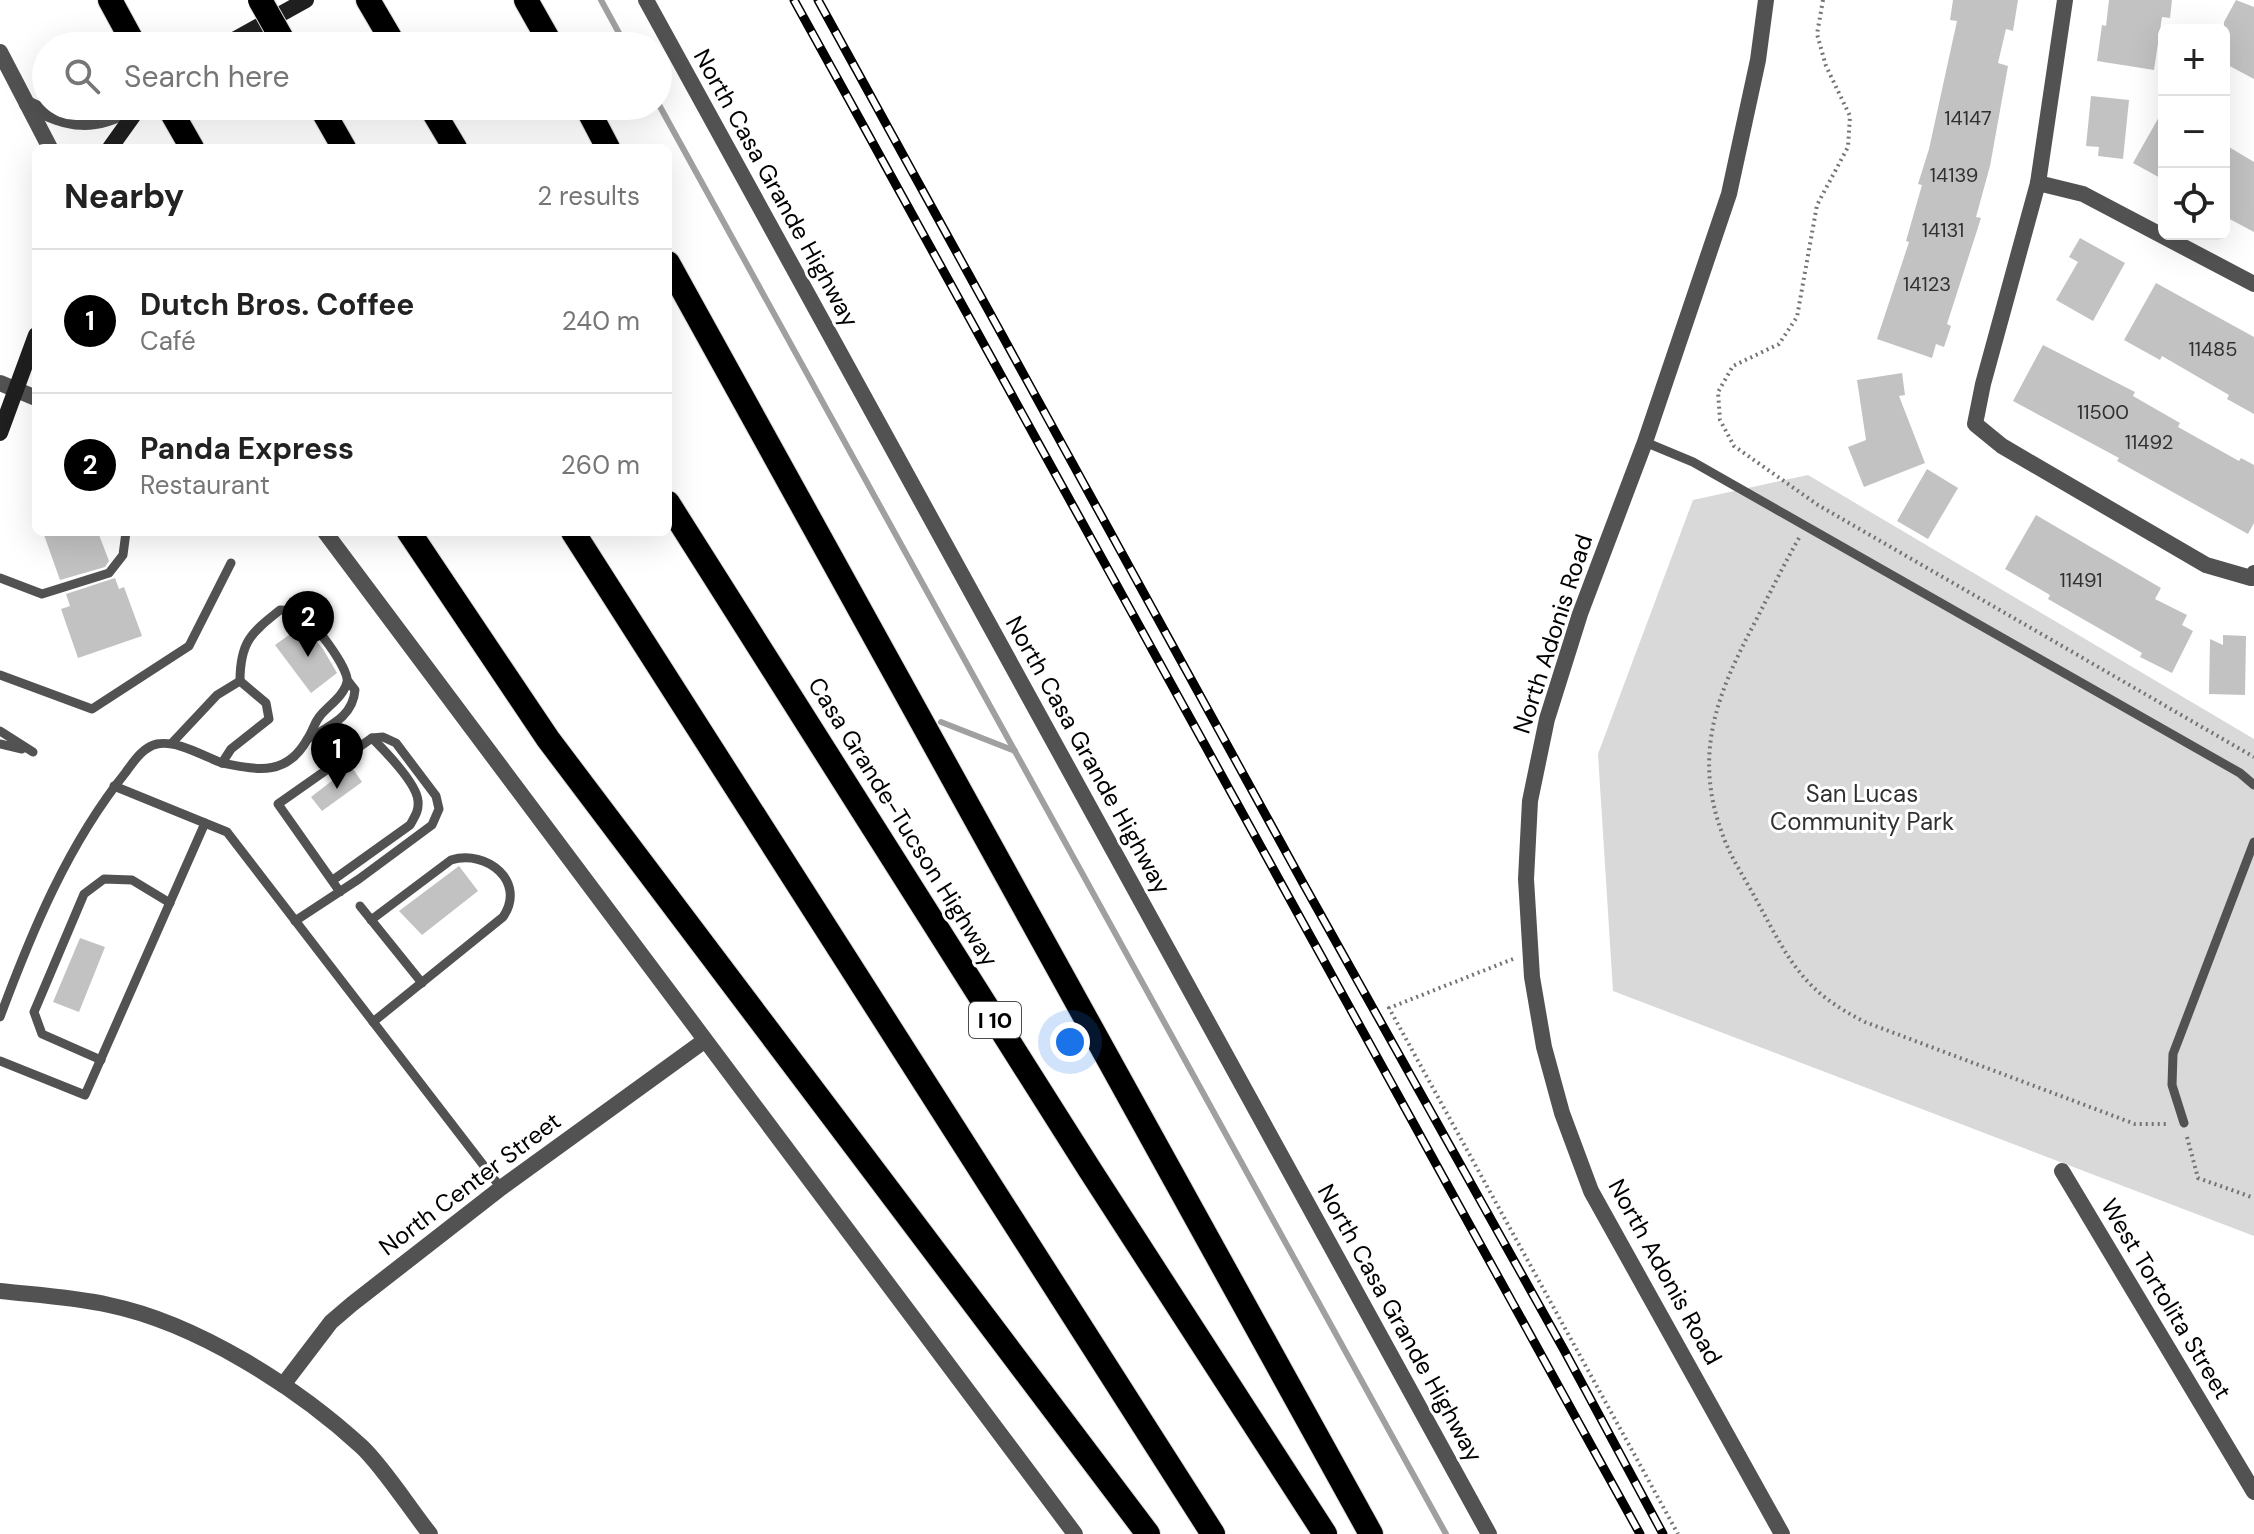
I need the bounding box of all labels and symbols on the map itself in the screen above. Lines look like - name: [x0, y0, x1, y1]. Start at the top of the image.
- street label: North Casa Grande Highway: [687, 43, 866, 332]
- house number: 14147: [1944, 105, 1992, 131]
- house number: 14139: [1930, 162, 1978, 188]
- house number: 14131: [1922, 217, 1964, 243]
- house number: 14123: [1903, 271, 1951, 297]
- house number: 11485: [2189, 336, 2237, 362]
- house number: 11500: [2077, 399, 2129, 425]
- house number: 11492: [2125, 429, 2173, 455]
- street label: North Adonis Road: [1506, 530, 1599, 737]
- house number: 11491: [2059, 567, 2103, 593]
- pin: 2: [282, 591, 334, 657]
- street label: North Casa Grande Highway: [999, 610, 1178, 899]
- street label: Casa Grande-Tucson Highway: [801, 671, 1005, 972]
- pin: 1: [311, 723, 363, 789]
- park label: San Lucas Community Park: [1770, 778, 1954, 837]
- road number: I 10: [969, 1002, 1021, 1038]
- your location: [1050, 1022, 1090, 1062]
- street label: North Center Street: [373, 1105, 567, 1262]
- street label: North Adonis Road: [1602, 1173, 1729, 1370]
- street label: North Casa Grande Highway: [1311, 1178, 1490, 1467]
- street label: West Tortolita Street: [2094, 1193, 2239, 1405]

